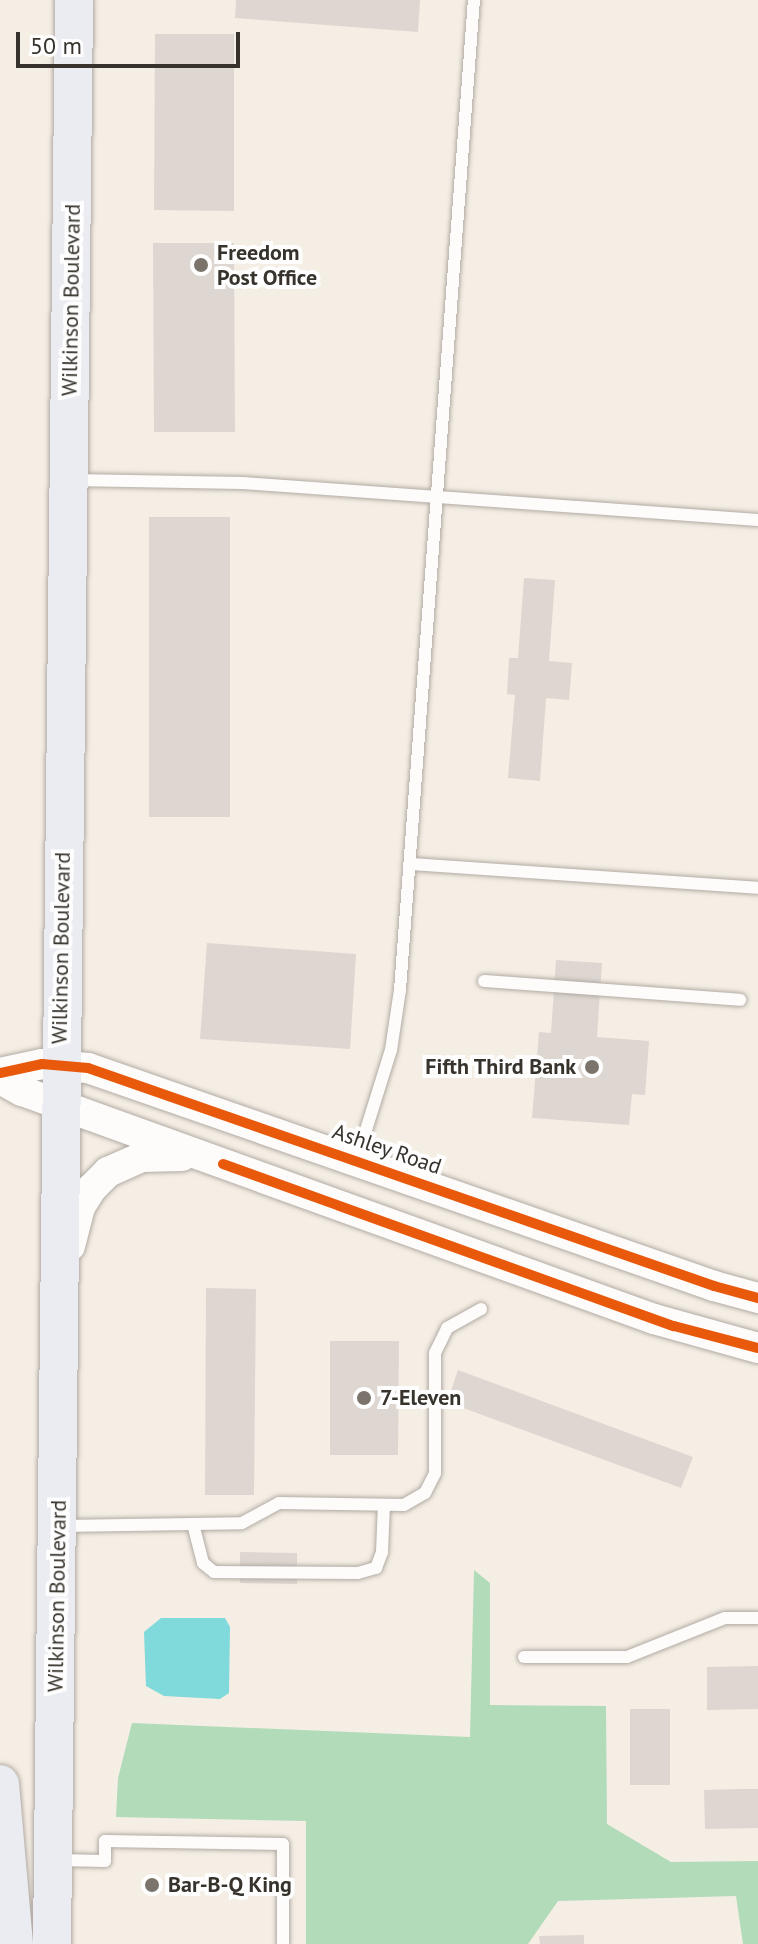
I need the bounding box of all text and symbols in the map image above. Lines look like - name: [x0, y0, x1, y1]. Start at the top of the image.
- scale bar: [20, 16, 244, 66]
- text: 50 m: [30, 30, 82, 61]
- street label: Wilkinson Boulevard: [56, 204, 86, 396]
- place label: Freedom Post Office: [217, 239, 317, 290]
- marker: Freedom Post Office: [192, 256, 210, 274]
- street label: Wilkinson Boulevard: [46, 852, 76, 1044]
- place label: Fifth Third Bank: [425, 1054, 576, 1080]
- marker: Fifth Third Bank: [583, 1058, 601, 1076]
- street label: Ashley Road: [329, 1118, 445, 1180]
- place label: 7-Eleven: [380, 1385, 461, 1411]
- marker: 7-Eleven: [355, 1389, 373, 1407]
- street label: Wilkinson Boulevard: [42, 1500, 72, 1692]
- place label: Bar-B-Q King: [168, 1872, 292, 1898]
- marker: Bar-B-Q King: [143, 1876, 161, 1894]

